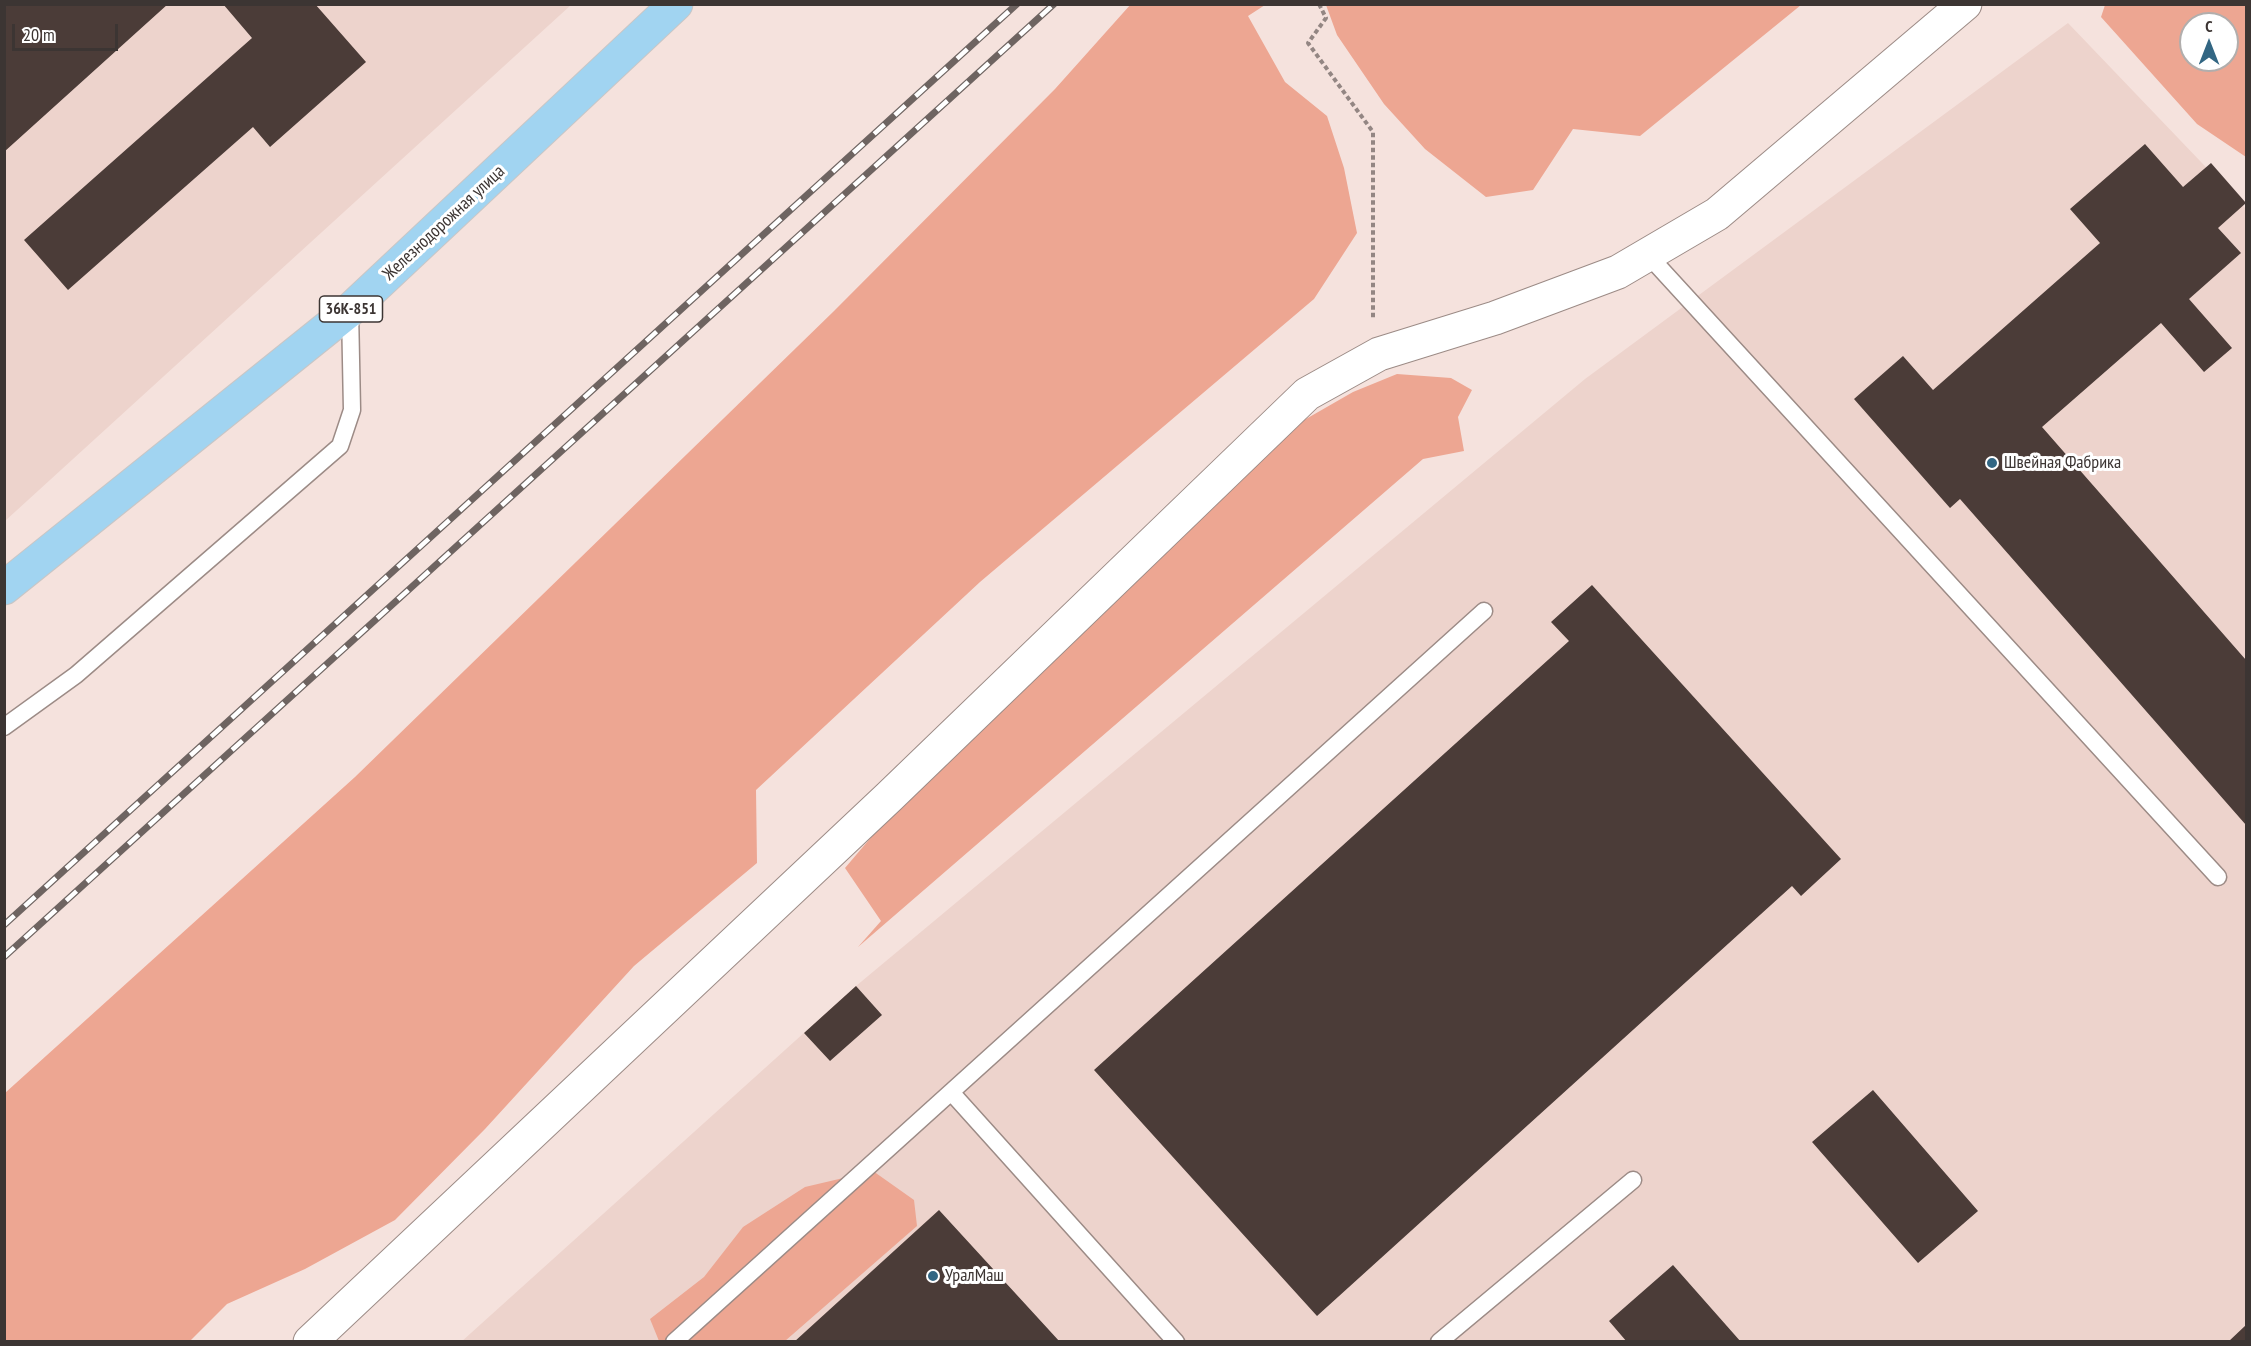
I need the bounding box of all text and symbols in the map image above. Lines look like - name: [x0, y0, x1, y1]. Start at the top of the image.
- scale bar: [15, 12, 122, 50]
- north arrow: [2179, 12, 2239, 72]
- text: С: [2205, 16, 2213, 36]
- text: 20 m: [23, 23, 55, 46]
- street label: Железнодорожная улица: [379, 161, 509, 285]
- road number: 36К-851: [320, 296, 382, 322]
- place label: Швейная Фабрика: [2004, 452, 2121, 474]
- marker: Швейная Фабрика: [1985, 456, 1999, 470]
- place label: УралМаш: [945, 1265, 1004, 1287]
- marker: УралМаш: [926, 1269, 940, 1283]

